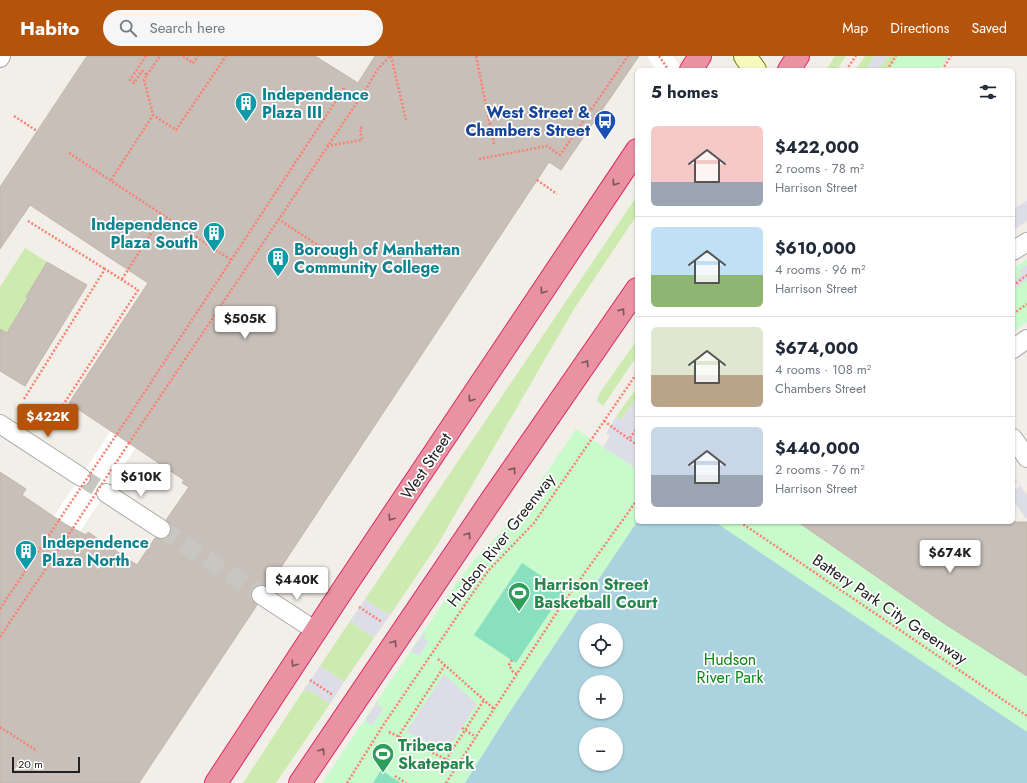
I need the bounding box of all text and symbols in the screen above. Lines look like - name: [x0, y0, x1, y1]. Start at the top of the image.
- search box: [103, 10, 383, 46]
- text: Habito: [20, 15, 79, 42]
- icon: search: [117, 17, 139, 39]
- text: Search here: [149, 17, 225, 39]
- text: Map: [842, 18, 868, 38]
- text: Directions: [890, 18, 950, 38]
- text: Saved: [972, 18, 1007, 38]
- text: 5 homes: [651, 80, 718, 104]
- icon: filters: [977, 81, 999, 103]
- place label: Independence Plaza III: [262, 83, 369, 124]
- building icon: Independence Plaza III: [233, 90, 259, 123]
- place label: West Street & Chambers Street: [465, 101, 591, 142]
- bus stop icon: West Street & Chambers Street: [592, 108, 618, 141]
- text: $422,000: [775, 135, 859, 159]
- icon: home: [683, 142, 731, 190]
- text: 2 rooms · 78 m²: [775, 159, 864, 178]
- one-way arrow: [613, 178, 620, 185]
- text: Harrison Street: [775, 178, 857, 197]
- place label: Independence Plaza South: [91, 213, 198, 254]
- building icon: Independence Plaza South: [201, 220, 227, 253]
- text: $610,000: [775, 236, 856, 260]
- place label: Borough of Manhattan Community College: [294, 238, 460, 279]
- icon: home: [683, 243, 731, 291]
- building icon: Borough of Manhattan Community College: [265, 245, 291, 278]
- text: 4 rooms · 96 m²: [775, 260, 866, 279]
- text: Harrison Street: [775, 279, 857, 298]
- one-way arrow: [541, 286, 548, 293]
- pin: $505K: [217, 306, 273, 340]
- one-way arrow: [617, 308, 625, 315]
- text: $505K: [224, 309, 266, 328]
- text: $674,000: [775, 336, 858, 360]
- icon: home: [683, 343, 731, 391]
- one-way arrow: [581, 360, 589, 367]
- text: 4 rooms · 108 m²: [775, 360, 871, 379]
- text: Chambers Street: [775, 379, 866, 398]
- one-way arrow: [469, 394, 476, 401]
- pin: $422K: [20, 404, 76, 438]
- text: $422K: [26, 407, 70, 426]
- street label: West Street: [395, 428, 457, 504]
- text: $440,000: [775, 436, 860, 460]
- icon: home: [683, 443, 731, 491]
- text: 2 rooms · 76 m²: [775, 460, 865, 479]
- pin: $610K: [113, 464, 169, 498]
- text: $610K: [120, 467, 162, 486]
- one-way arrow: [508, 467, 515, 474]
- street label: Hudson River Greenway: [442, 468, 561, 612]
- text: Harrison Street: [775, 479, 857, 498]
- one-way arrow: [389, 514, 396, 521]
- place label: Independence Plaza North: [42, 531, 149, 572]
- one-way arrow: [463, 533, 470, 540]
- building icon: Independence Plaza North: [13, 538, 39, 571]
- pin: $674K: [922, 540, 978, 574]
- text: $674K: [929, 543, 971, 562]
- street label: Battery Park City Greenway: [808, 548, 973, 670]
- pin: $440K: [269, 567, 325, 601]
- text: $440K: [275, 570, 319, 589]
- place label: Harrison Street Basketball Court: [534, 573, 658, 614]
- sports icon: Harrison Street Basketball Court: [506, 580, 532, 613]
- map controls: [579, 623, 623, 771]
- button: locate: [579, 623, 623, 667]
- one-way arrow: [390, 640, 397, 647]
- park label: Hudson River Park: [697, 648, 764, 689]
- one-way arrow: [292, 659, 299, 666]
- button: +: [579, 675, 623, 719]
- button: −: [579, 727, 623, 771]
- place label: Tribeca Skatepark: [398, 734, 475, 775]
- sports icon: Tribeca Skatepark: [370, 741, 396, 774]
- one-way arrow: [317, 748, 324, 755]
- scale bar: [12, 755, 80, 774]
- text: 20 m: [18, 756, 43, 772]

